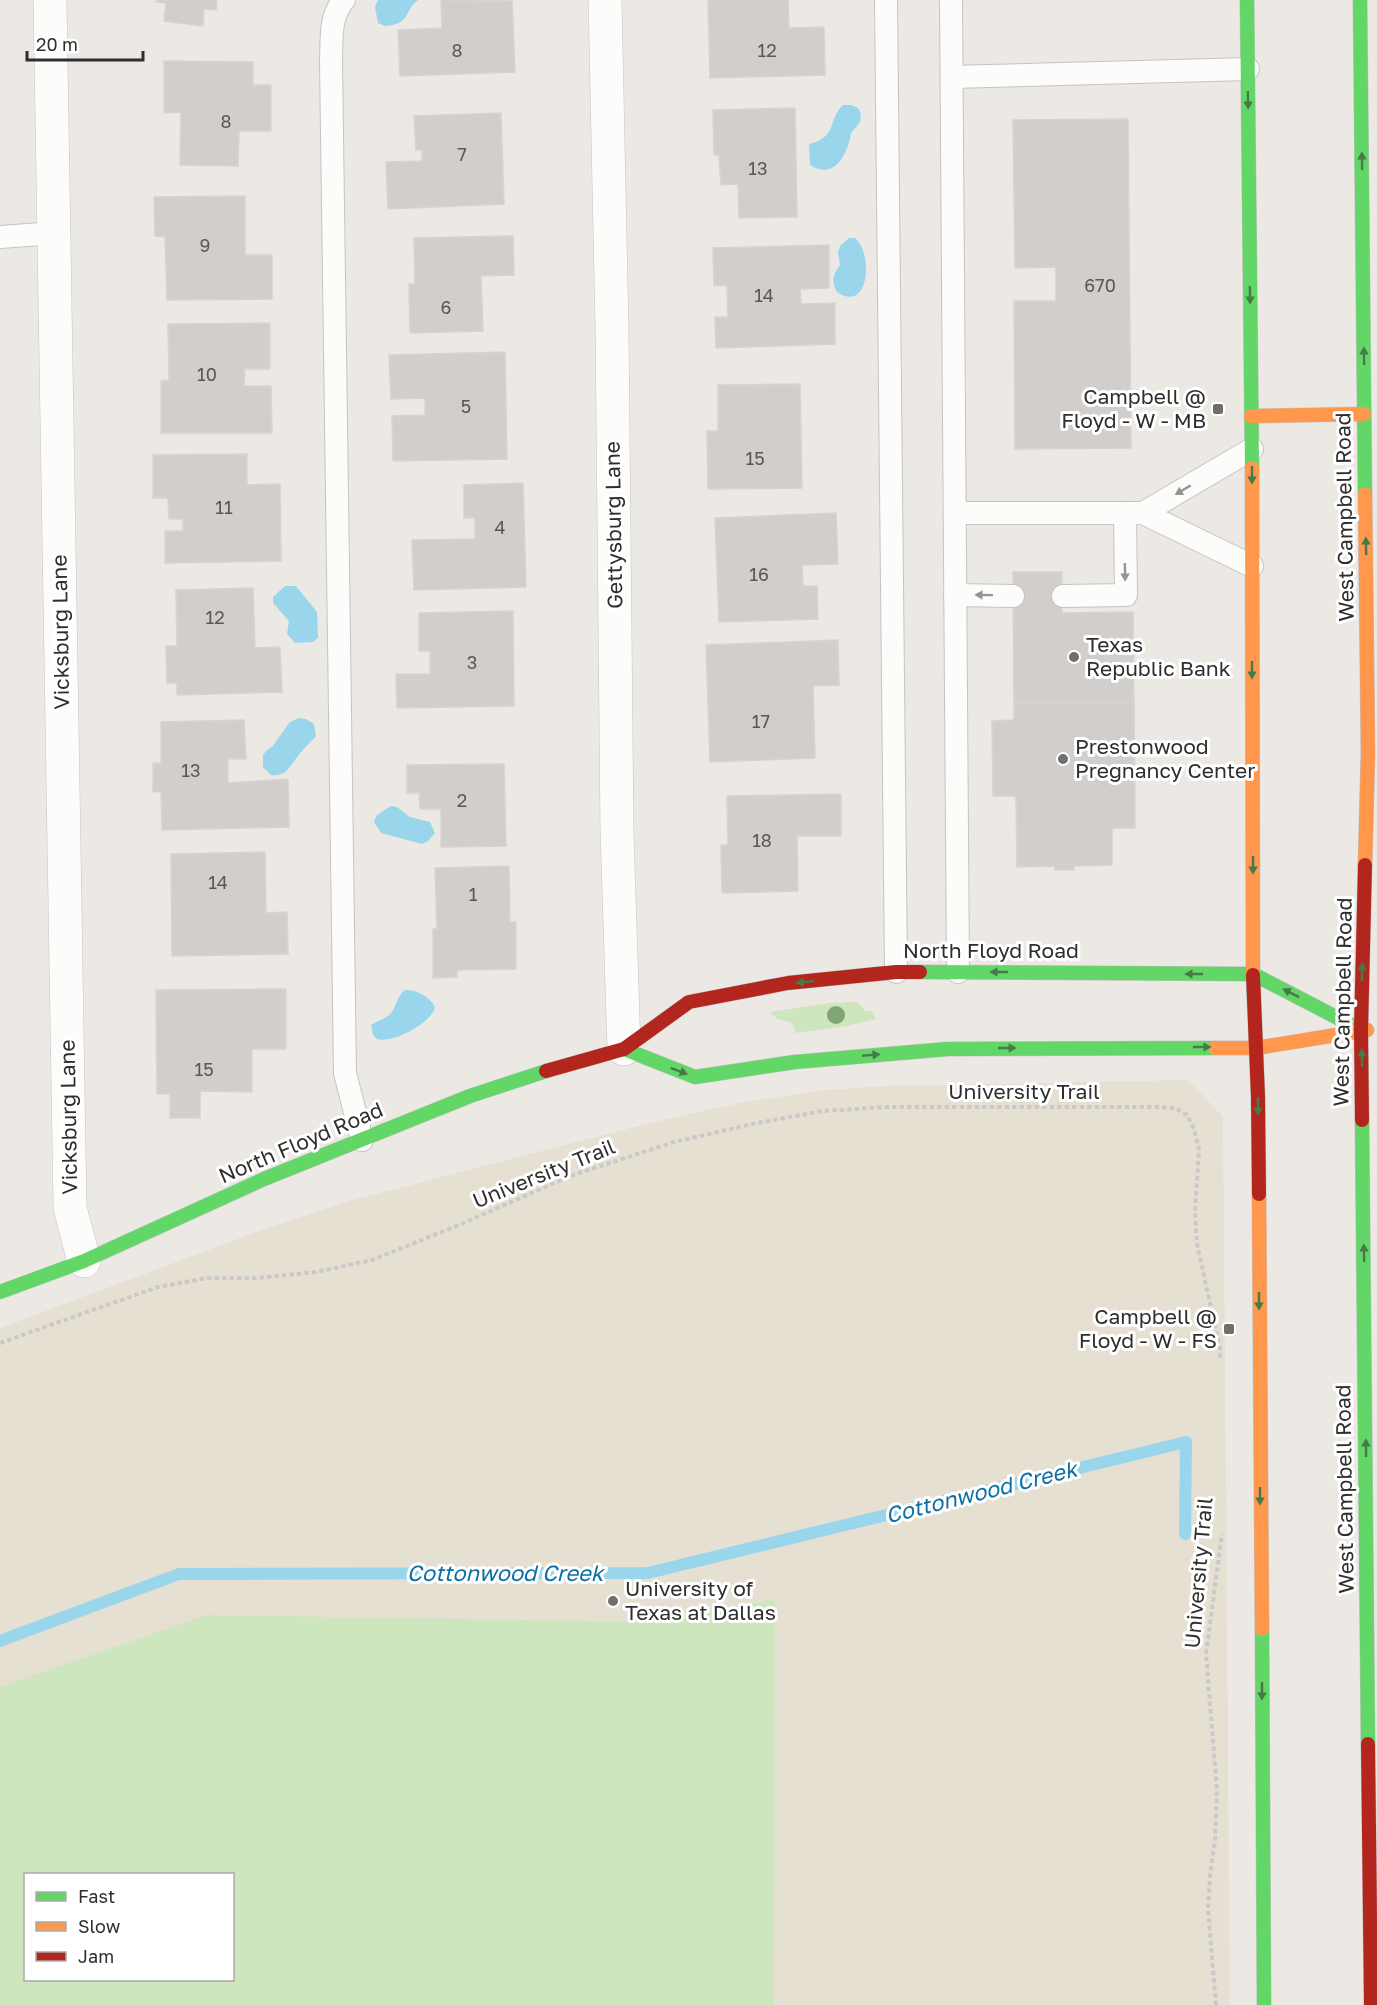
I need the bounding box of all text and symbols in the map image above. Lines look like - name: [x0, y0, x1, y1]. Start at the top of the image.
- scale bar: [27, 24, 142, 62]
- text: 20 m: [36, 33, 78, 55]
- house number: 8: [452, 39, 462, 61]
- house number: 12: [757, 39, 777, 61]
- one-way arrow: [1243, 91, 1253, 110]
- house number: 8: [221, 110, 231, 132]
- house number: 7: [457, 143, 467, 165]
- one-way arrow: [1357, 151, 1367, 170]
- house number: 13: [748, 157, 768, 179]
- house number: 9: [200, 234, 210, 256]
- house number: 670: [1084, 274, 1116, 296]
- house number: 14: [754, 284, 774, 306]
- one-way arrow: [1245, 286, 1255, 305]
- house number: 6: [441, 296, 451, 318]
- one-way arrow: [1359, 346, 1369, 365]
- house number: 10: [197, 363, 217, 385]
- place label: Campbell @ Floyd - W - MB: [1061, 383, 1206, 433]
- house number: 5: [461, 395, 471, 417]
- marker: Campbell @ Floyd - W - MB: [1211, 402, 1225, 416]
- street label: West Campbell Road: [1329, 412, 1359, 622]
- street label: Gettysburg Lane: [599, 441, 627, 609]
- house number: 15: [745, 447, 765, 469]
- one-way arrow: [1247, 465, 1257, 484]
- one-way arrow: [1175, 484, 1191, 495]
- house number: 11: [215, 496, 233, 518]
- house number: 4: [495, 516, 506, 538]
- one-way arrow: [1361, 536, 1371, 555]
- street label: Vicksburg Lane: [46, 554, 74, 710]
- one-way arrow: [1120, 562, 1130, 581]
- house number: 16: [749, 563, 769, 585]
- one-way arrow: [975, 590, 994, 600]
- house number: 12: [205, 606, 225, 628]
- place label: Texas Republic Bank: [1086, 631, 1231, 681]
- marker: Texas Republic Bank: [1067, 650, 1081, 664]
- house number: 3: [467, 651, 477, 673]
- one-way arrow: [1247, 660, 1257, 679]
- house number: 17: [752, 710, 770, 732]
- place label: Prestonwood Pregnancy Center: [1075, 733, 1256, 783]
- marker: Prestonwood Pregnancy Center: [1056, 752, 1070, 766]
- house number: 13: [181, 759, 201, 781]
- house number: 2: [457, 789, 467, 811]
- house number: 18: [752, 829, 772, 851]
- one-way arrow: [1248, 855, 1258, 874]
- house number: 14: [208, 871, 228, 893]
- house number: 1: [469, 883, 478, 905]
- street label: West Campbell Road: [1327, 897, 1357, 1107]
- street label: North Floyd Road: [903, 937, 1079, 963]
- one-way arrow: [1358, 962, 1367, 981]
- one-way arrow: [990, 967, 1009, 977]
- one-way arrow: [1185, 969, 1204, 978]
- one-way arrow: [795, 977, 814, 987]
- one-way arrow: [1282, 989, 1299, 998]
- street label: Vicksburg Lane: [54, 1039, 82, 1195]
- one-way arrow: [1192, 1042, 1211, 1052]
- one-way arrow: [997, 1043, 1016, 1053]
- one-way arrow: [1357, 1049, 1366, 1068]
- one-way arrow: [862, 1050, 881, 1060]
- house number: 15: [194, 1058, 214, 1080]
- one-way arrow: [670, 1067, 688, 1076]
- street label: University Trail: [948, 1078, 1100, 1104]
- street label: North Floyd Road: [215, 1096, 387, 1188]
- one-way arrow: [1253, 1097, 1263, 1116]
- street label: University Trail: [469, 1133, 619, 1214]
- one-way arrow: [1359, 1244, 1369, 1263]
- one-way arrow: [1254, 1292, 1264, 1311]
- place label: Campbell @ Floyd - W - FS: [1079, 1303, 1217, 1353]
- marker: Campbell @ Floyd - W - FS: [1222, 1322, 1236, 1336]
- street label: West Campbell Road: [1329, 1384, 1359, 1594]
- one-way arrow: [1361, 1439, 1371, 1458]
- water label: Cottonwood Creek: [882, 1454, 1082, 1528]
- one-way arrow: [1256, 1487, 1265, 1506]
- street label: University Trail: [1178, 1496, 1218, 1650]
- water label: Cottonwood Creek: [407, 1559, 606, 1586]
- place label: University of Texas at Dallas: [625, 1575, 776, 1625]
- marker: University of Texas at Dallas: [606, 1594, 620, 1608]
- one-way arrow: [1257, 1682, 1267, 1701]
- legend: [24, 1873, 234, 1981]
- text: Fast: [78, 1885, 115, 1907]
- text: Slow: [78, 1915, 121, 1937]
- text: Jam: [78, 1945, 114, 1967]

